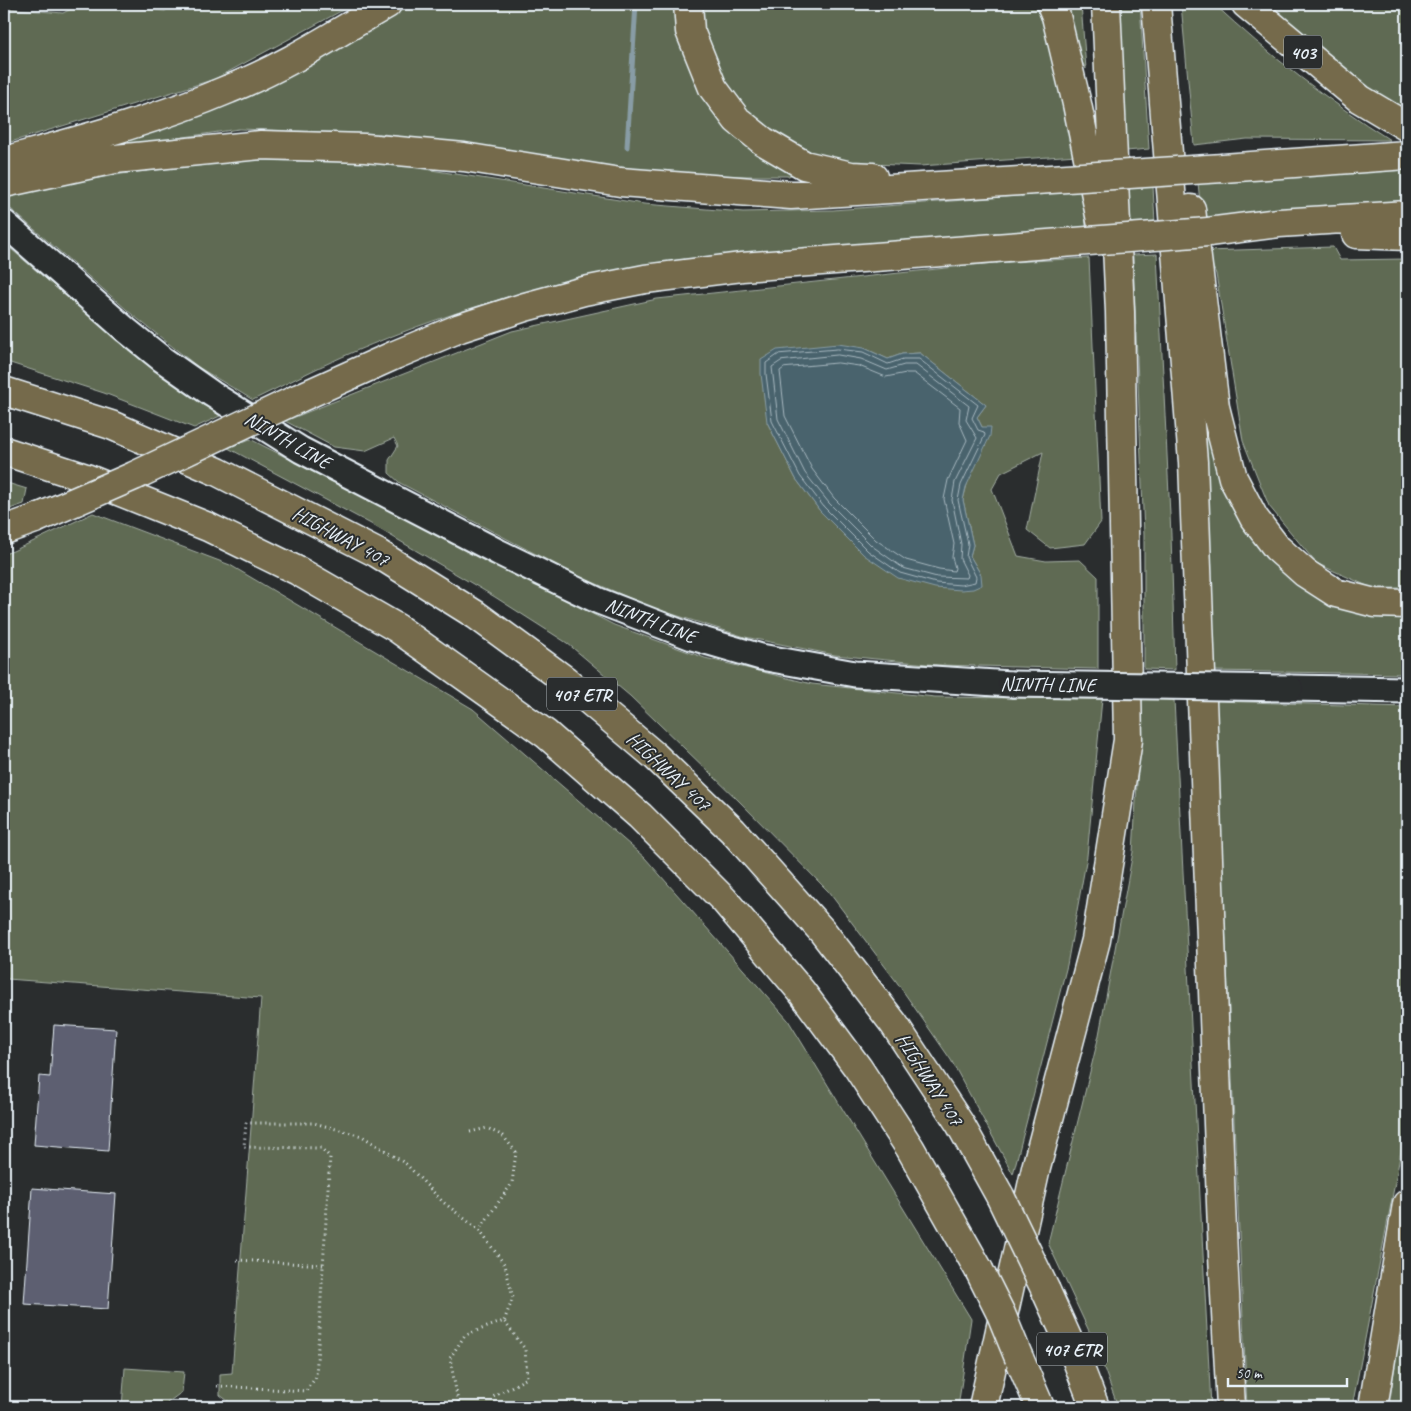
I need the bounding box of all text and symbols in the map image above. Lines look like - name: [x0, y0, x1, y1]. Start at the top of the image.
- road number: 403: [1284, 36, 1322, 68]
- street label: NINTH LINE: [240, 406, 338, 477]
- street label: HIGHWAY 407: [288, 501, 394, 573]
- street label: NINTH LINE: [602, 592, 703, 650]
- street label: NINTH LINE: [1000, 671, 1099, 698]
- road number: 407 ETR: [547, 678, 617, 711]
- street label: HIGHWAY 407: [621, 726, 717, 817]
- street label: HIGHWAY 407: [890, 1028, 969, 1131]
- road number: 407 ETR: [1037, 1332, 1107, 1366]
- scale bar: [1228, 1356, 1347, 1388]
- text: 50 m: [1236, 1364, 1263, 1383]

